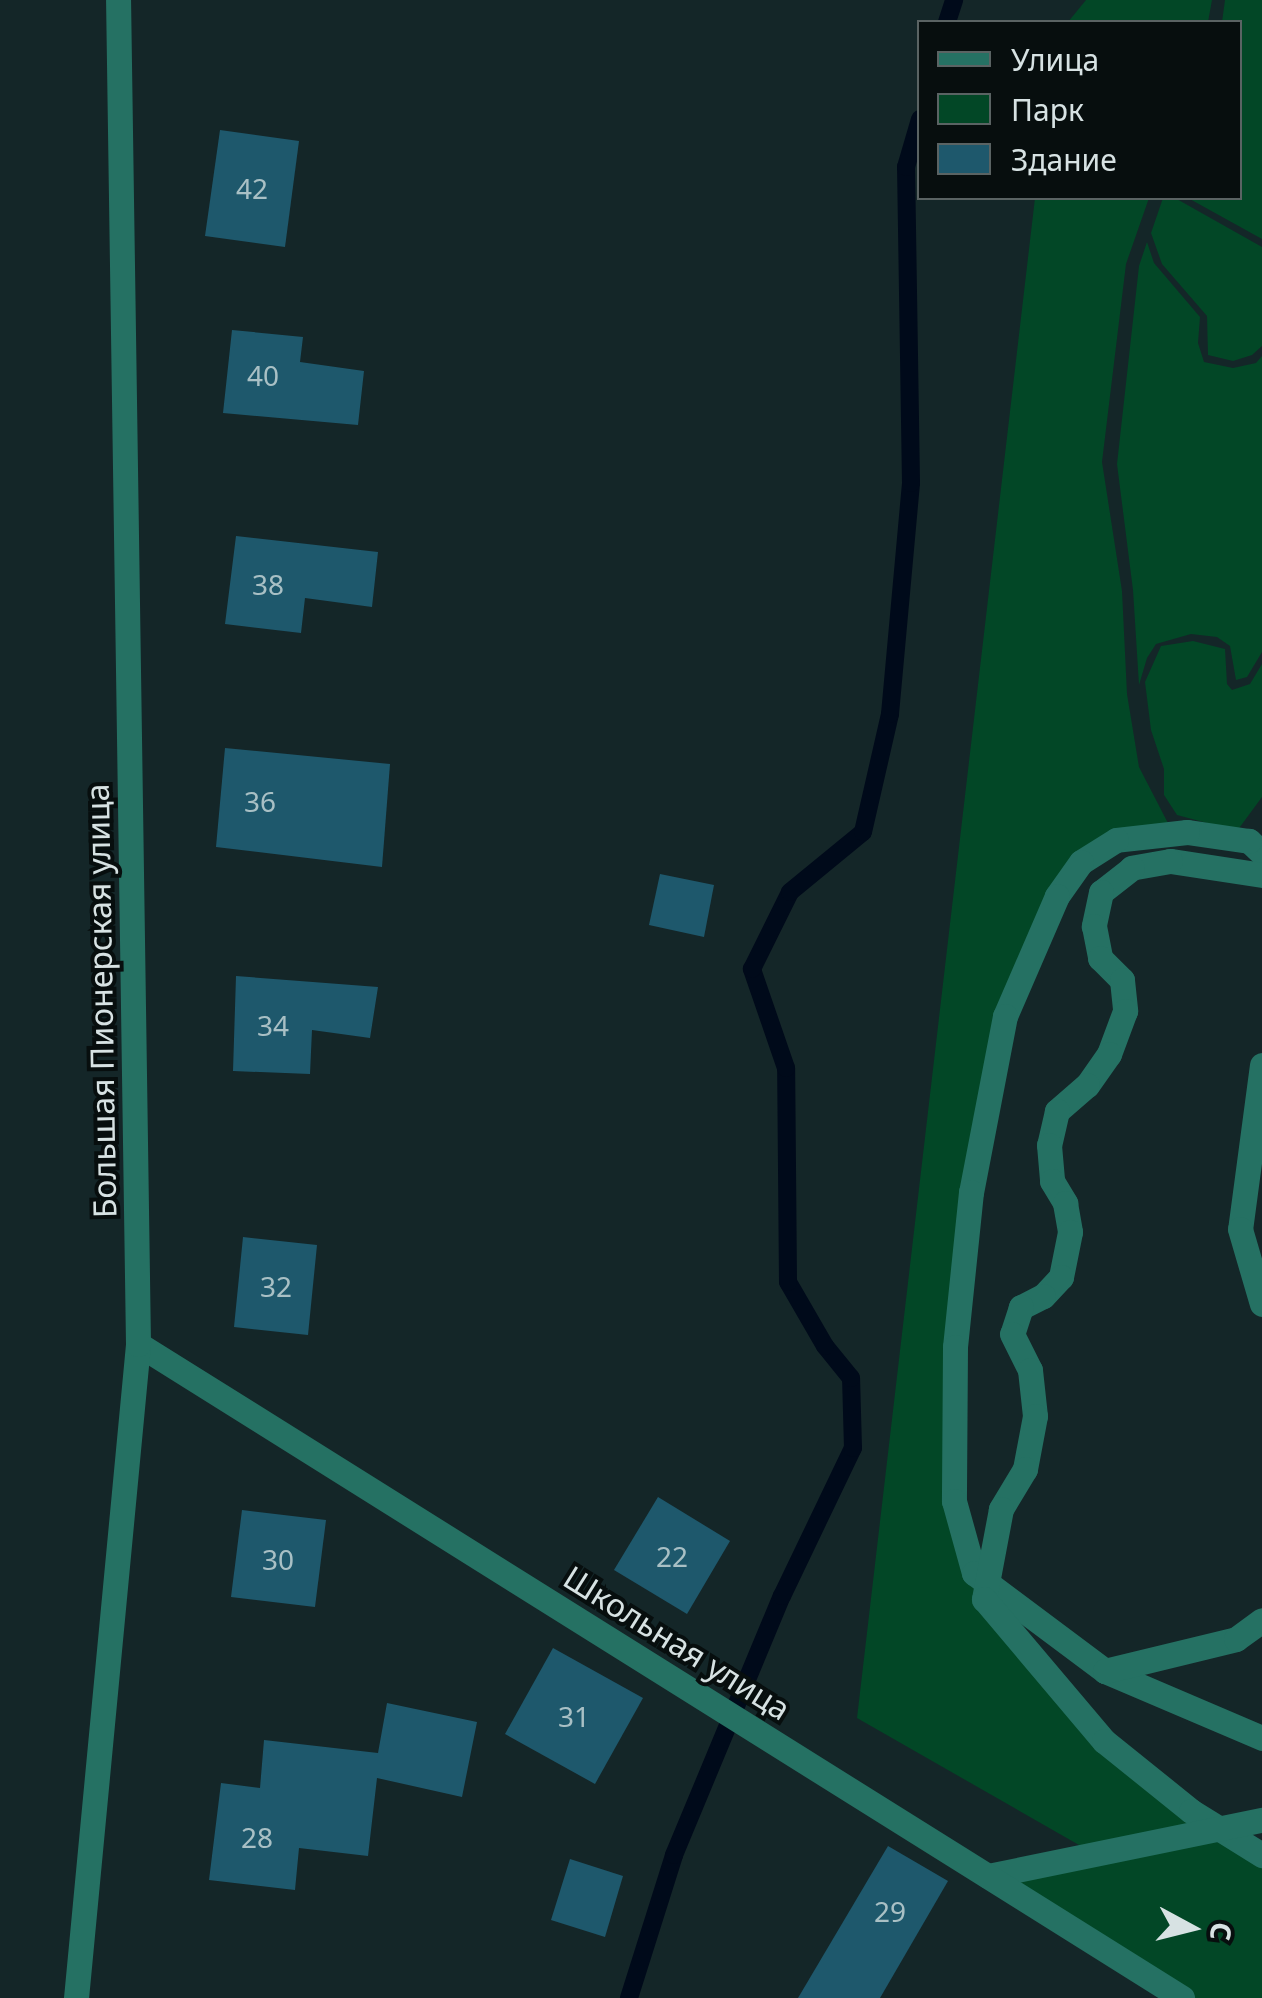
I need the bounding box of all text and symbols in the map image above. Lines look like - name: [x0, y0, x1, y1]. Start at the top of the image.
- legend: [917, 20, 1242, 200]
- text: Улица: [1011, 39, 1099, 80]
- text: Парк: [1011, 89, 1084, 130]
- text: Здание: [1011, 139, 1117, 180]
- house number: 42: [236, 171, 268, 205]
- house number: 40: [247, 358, 279, 392]
- house number: 38: [252, 567, 284, 601]
- street label: Большая Пионерская улица: [78, 783, 124, 1219]
- house number: 36: [244, 784, 276, 818]
- house number: 34: [257, 1008, 289, 1042]
- house number: 32: [260, 1269, 292, 1303]
- house number: 22: [656, 1539, 688, 1573]
- house number: 30: [262, 1542, 294, 1576]
- street label: Школьная улица: [557, 1558, 797, 1728]
- house number: 31: [558, 1699, 590, 1733]
- house number: 28: [241, 1820, 273, 1854]
- north arrow: [1142, 1878, 1242, 1978]
- house number: 29: [874, 1894, 906, 1928]
- text: С: [1202, 1920, 1242, 1943]

